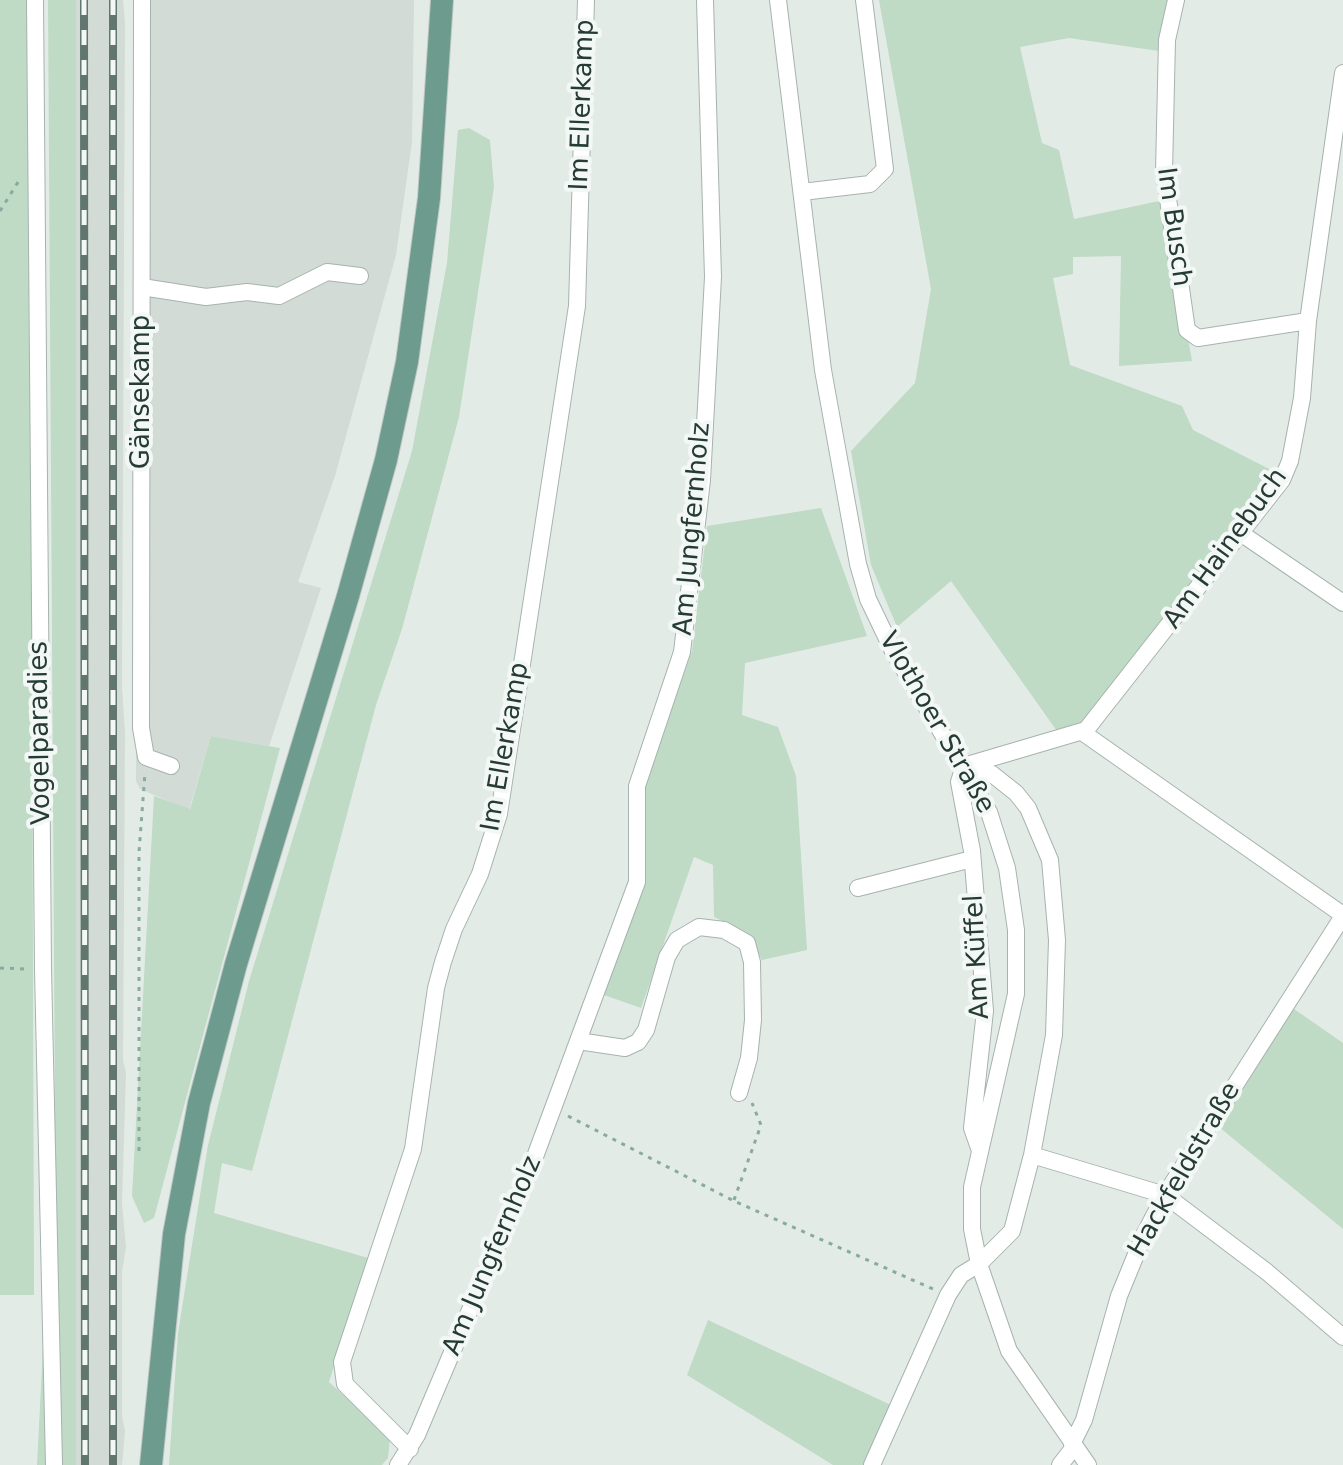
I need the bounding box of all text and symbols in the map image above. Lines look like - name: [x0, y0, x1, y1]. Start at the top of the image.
- street label: Im Ellerkamp: [564, 19, 602, 191]
- street label: Im Busch: [1149, 165, 1197, 289]
- street label: Gänsekamp: [126, 315, 158, 469]
- street label: Am Jungfernholz: [668, 421, 718, 637]
- street label: Am Hainebuch: [1157, 463, 1295, 635]
- street label: Vlothoer Straße: [871, 627, 1001, 819]
- street label: Vogelparadies: [24, 641, 58, 825]
- street label: Im Ellerkamp: [476, 660, 536, 834]
- street label: Am Küffel: [959, 894, 997, 1020]
- street label: Hackfeldstraße: [1122, 1077, 1248, 1263]
- street label: Am Jungfernholz: [437, 1152, 549, 1360]

